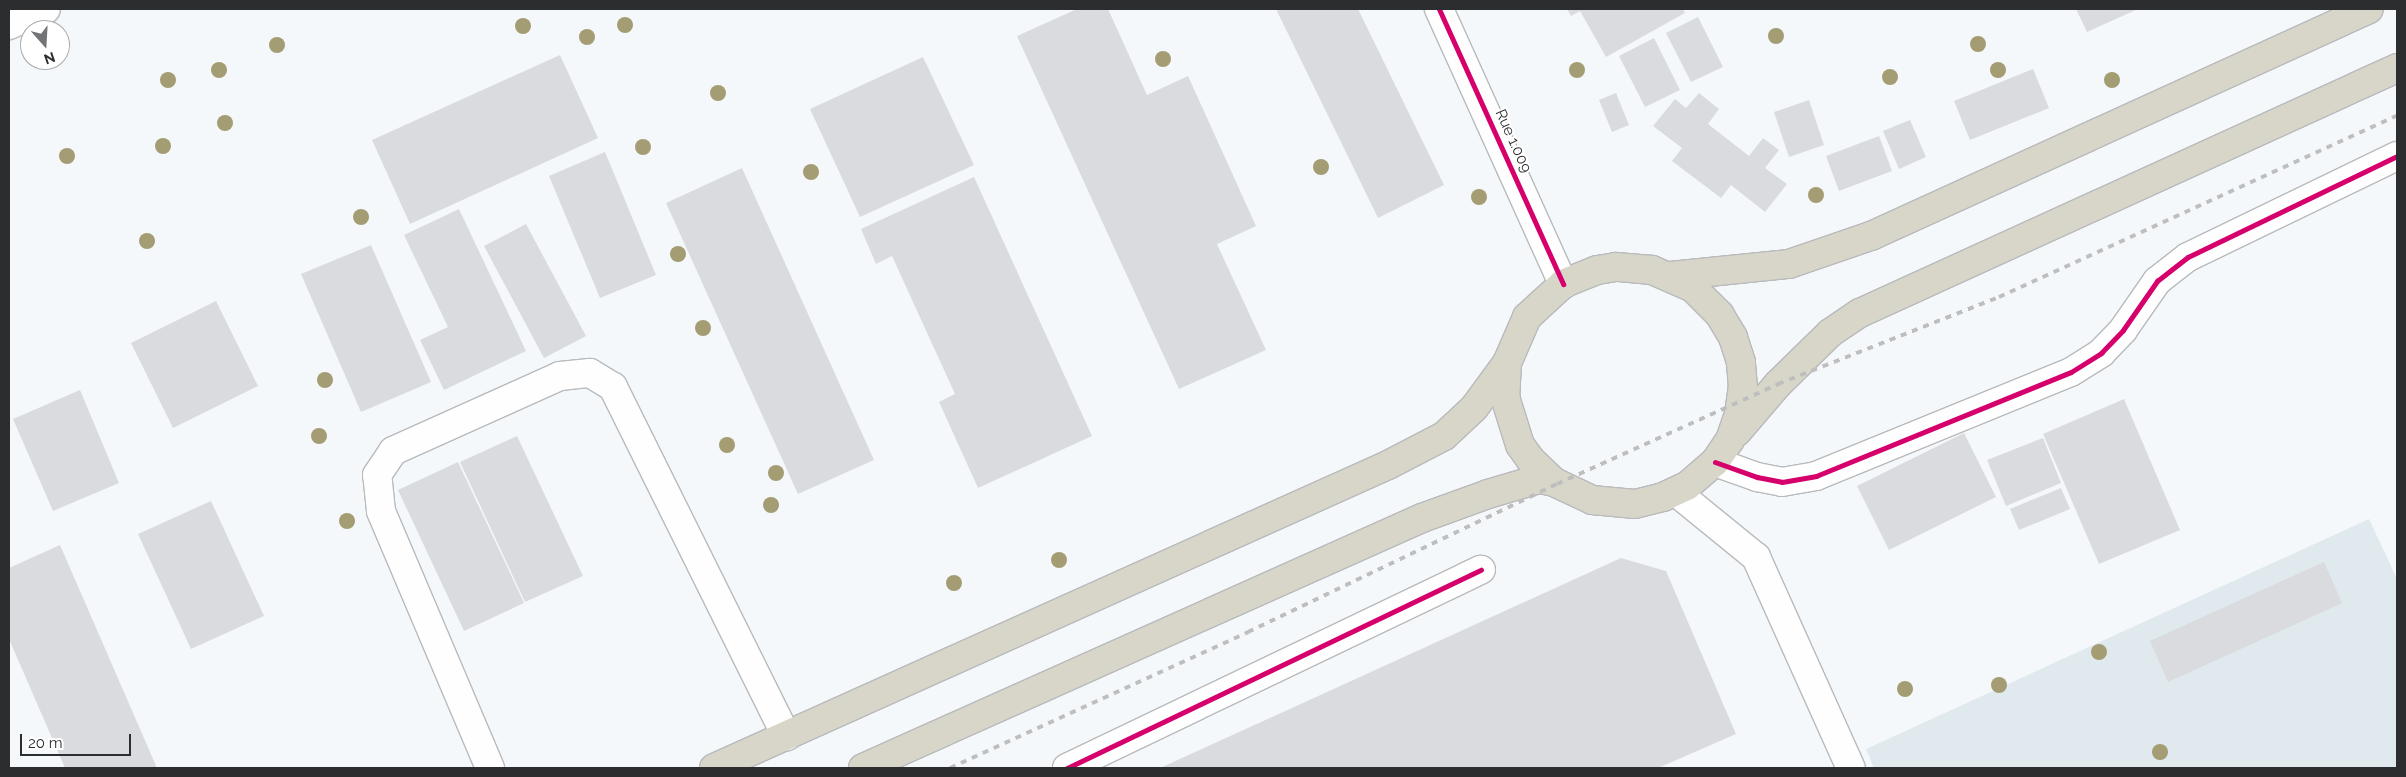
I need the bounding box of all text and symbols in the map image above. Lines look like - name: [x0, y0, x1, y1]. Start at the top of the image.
- north arrow: [20, 20, 70, 70]
- text: N: [42, 49, 57, 68]
- street label: Rue 1.009: [1491, 106, 1535, 176]
- scale bar: [22, 724, 134, 756]
- text: 20 m: [28, 734, 63, 752]

